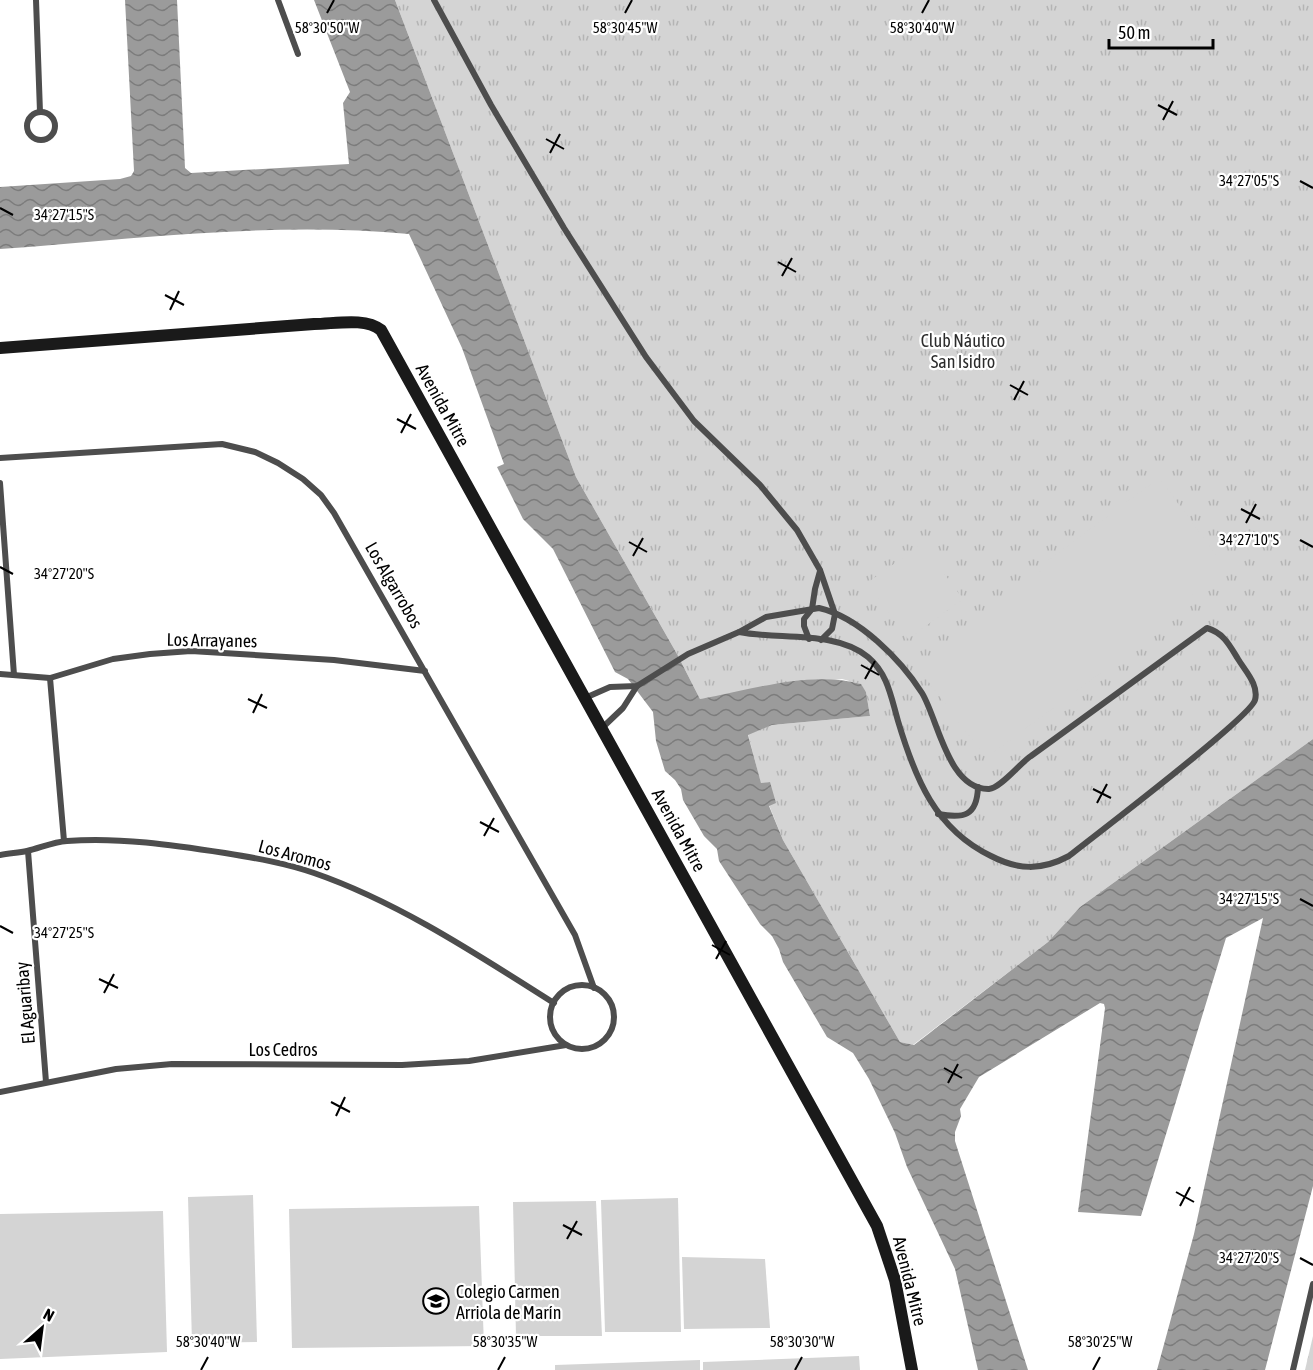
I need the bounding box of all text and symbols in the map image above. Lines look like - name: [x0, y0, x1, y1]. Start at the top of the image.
- scale bar: [1109, 12, 1212, 50]
- text: 58°30'50"W: [295, 19, 359, 36]
- text: 58°30'45"W: [593, 19, 657, 36]
- text: 58°30'40"W: [890, 19, 954, 36]
- text: 50 m: [1118, 22, 1150, 43]
- text: 34°27'05"S: [1219, 172, 1279, 189]
- text: 34°27'15"S: [34, 206, 94, 223]
- park label: Club Náutico San Isidro: [921, 330, 1005, 372]
- street label: Avenida Mitre: [412, 360, 474, 450]
- text: 34°27'10"S: [1219, 531, 1279, 548]
- street label: Los Algarrobos: [361, 538, 427, 632]
- text: 34°27'20"S: [34, 565, 94, 582]
- street label: Los Arrayanes: [167, 629, 257, 651]
- street label: Avenida Mitre: [648, 785, 710, 875]
- street label: Los Aromos: [256, 835, 334, 875]
- text: 34°27'15"S: [1219, 890, 1279, 907]
- text: 34°27'25"S: [34, 924, 94, 941]
- street label: El Aguaribay: [11, 961, 39, 1045]
- street label: Los Cedros: [248, 1039, 318, 1060]
- street label: Avenida Mitre: [889, 1234, 931, 1328]
- text: 34°27'20"S: [1219, 1249, 1279, 1266]
- place label: Colegio Carmen Arriola de Marín: [456, 1281, 561, 1323]
- school or university icon: Colegio Carmen Arriola de Marín: [421, 1286, 451, 1316]
- north arrow: [12, 1298, 72, 1358]
- text: N: [41, 1305, 57, 1325]
- text: 58°30'40"W: [176, 1333, 240, 1350]
- text: 58°30'35"W: [473, 1333, 537, 1350]
- text: 58°30'30"W: [770, 1333, 834, 1350]
- text: 58°30'25"W: [1068, 1333, 1132, 1350]

